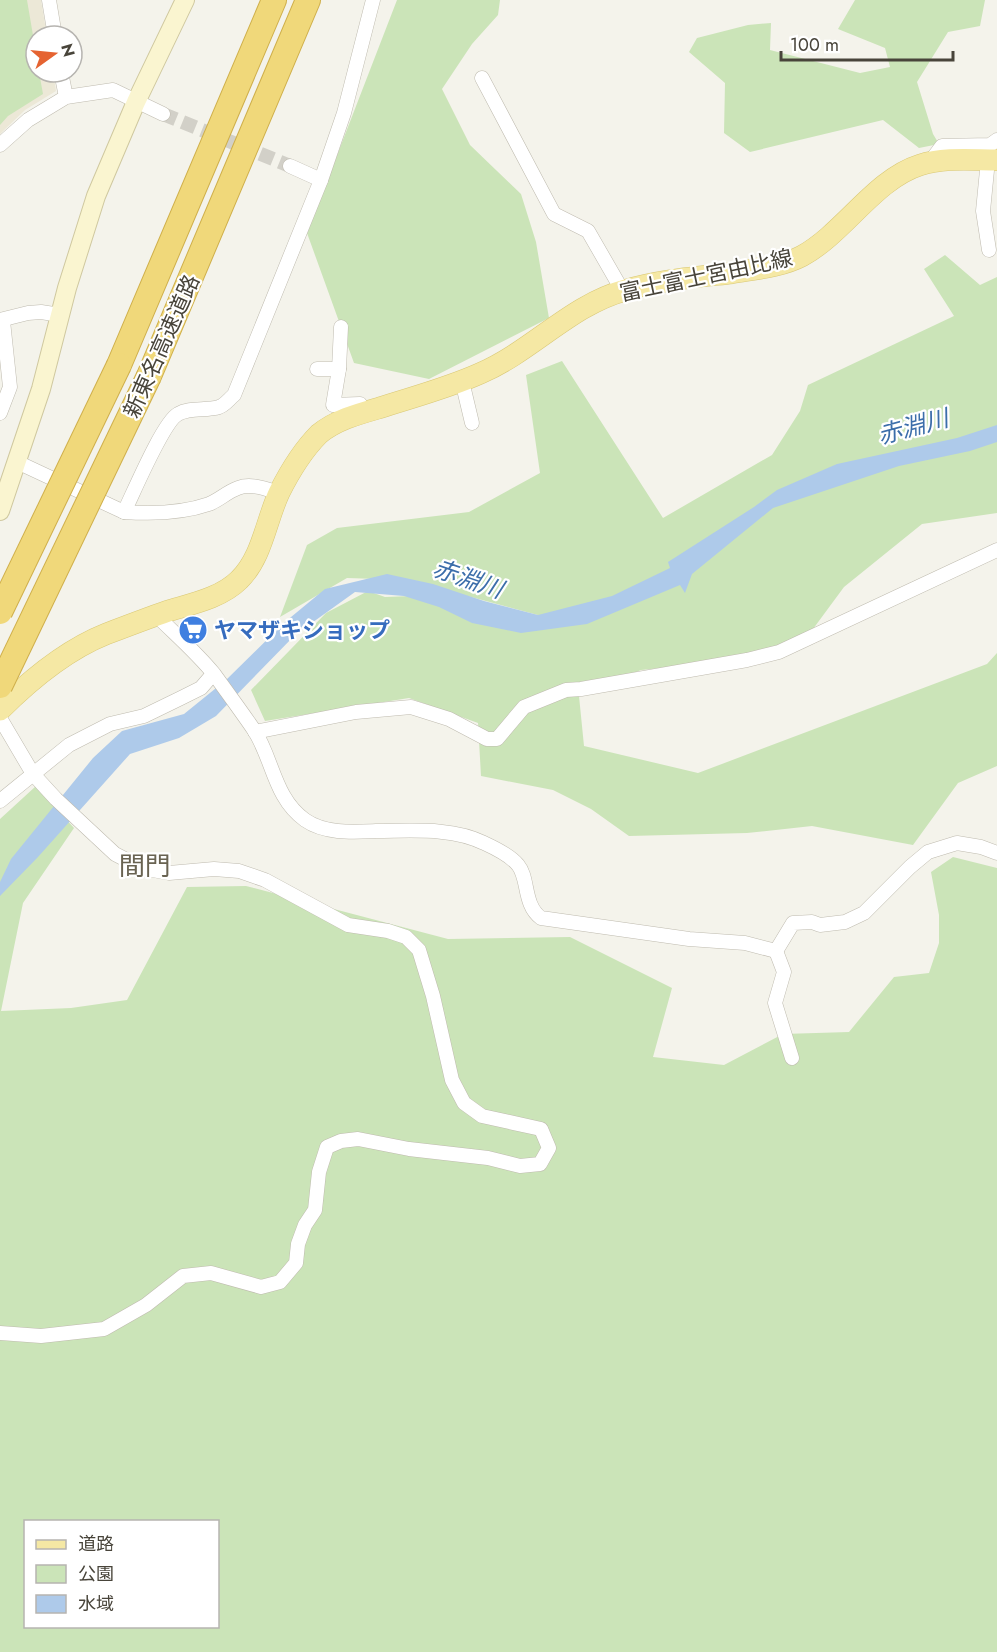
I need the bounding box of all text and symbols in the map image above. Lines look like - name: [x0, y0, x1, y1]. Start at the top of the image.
- north arrow: [24, 24, 84, 84]
- scale bar: [781, 24, 954, 62]
- text: 100 m: [790, 32, 839, 58]
- text: N: [55, 41, 81, 59]
- street label: 富士富士宮由比線: [617, 241, 795, 309]
- street label: 新東名高速道路: [115, 269, 207, 423]
- water label: 赤淵川: [874, 400, 955, 453]
- water label: 赤淵川: [428, 550, 511, 608]
- supermarket icon: ヤマザキショップ: [177, 614, 209, 646]
- place label: ヤマザキショップ: [214, 614, 390, 646]
- district label: 間門: [119, 847, 171, 885]
- legend: [24, 1520, 219, 1628]
- text: 道路: [78, 1531, 114, 1557]
- text: 公園: [78, 1561, 114, 1587]
- text: 水域: [78, 1591, 114, 1617]

